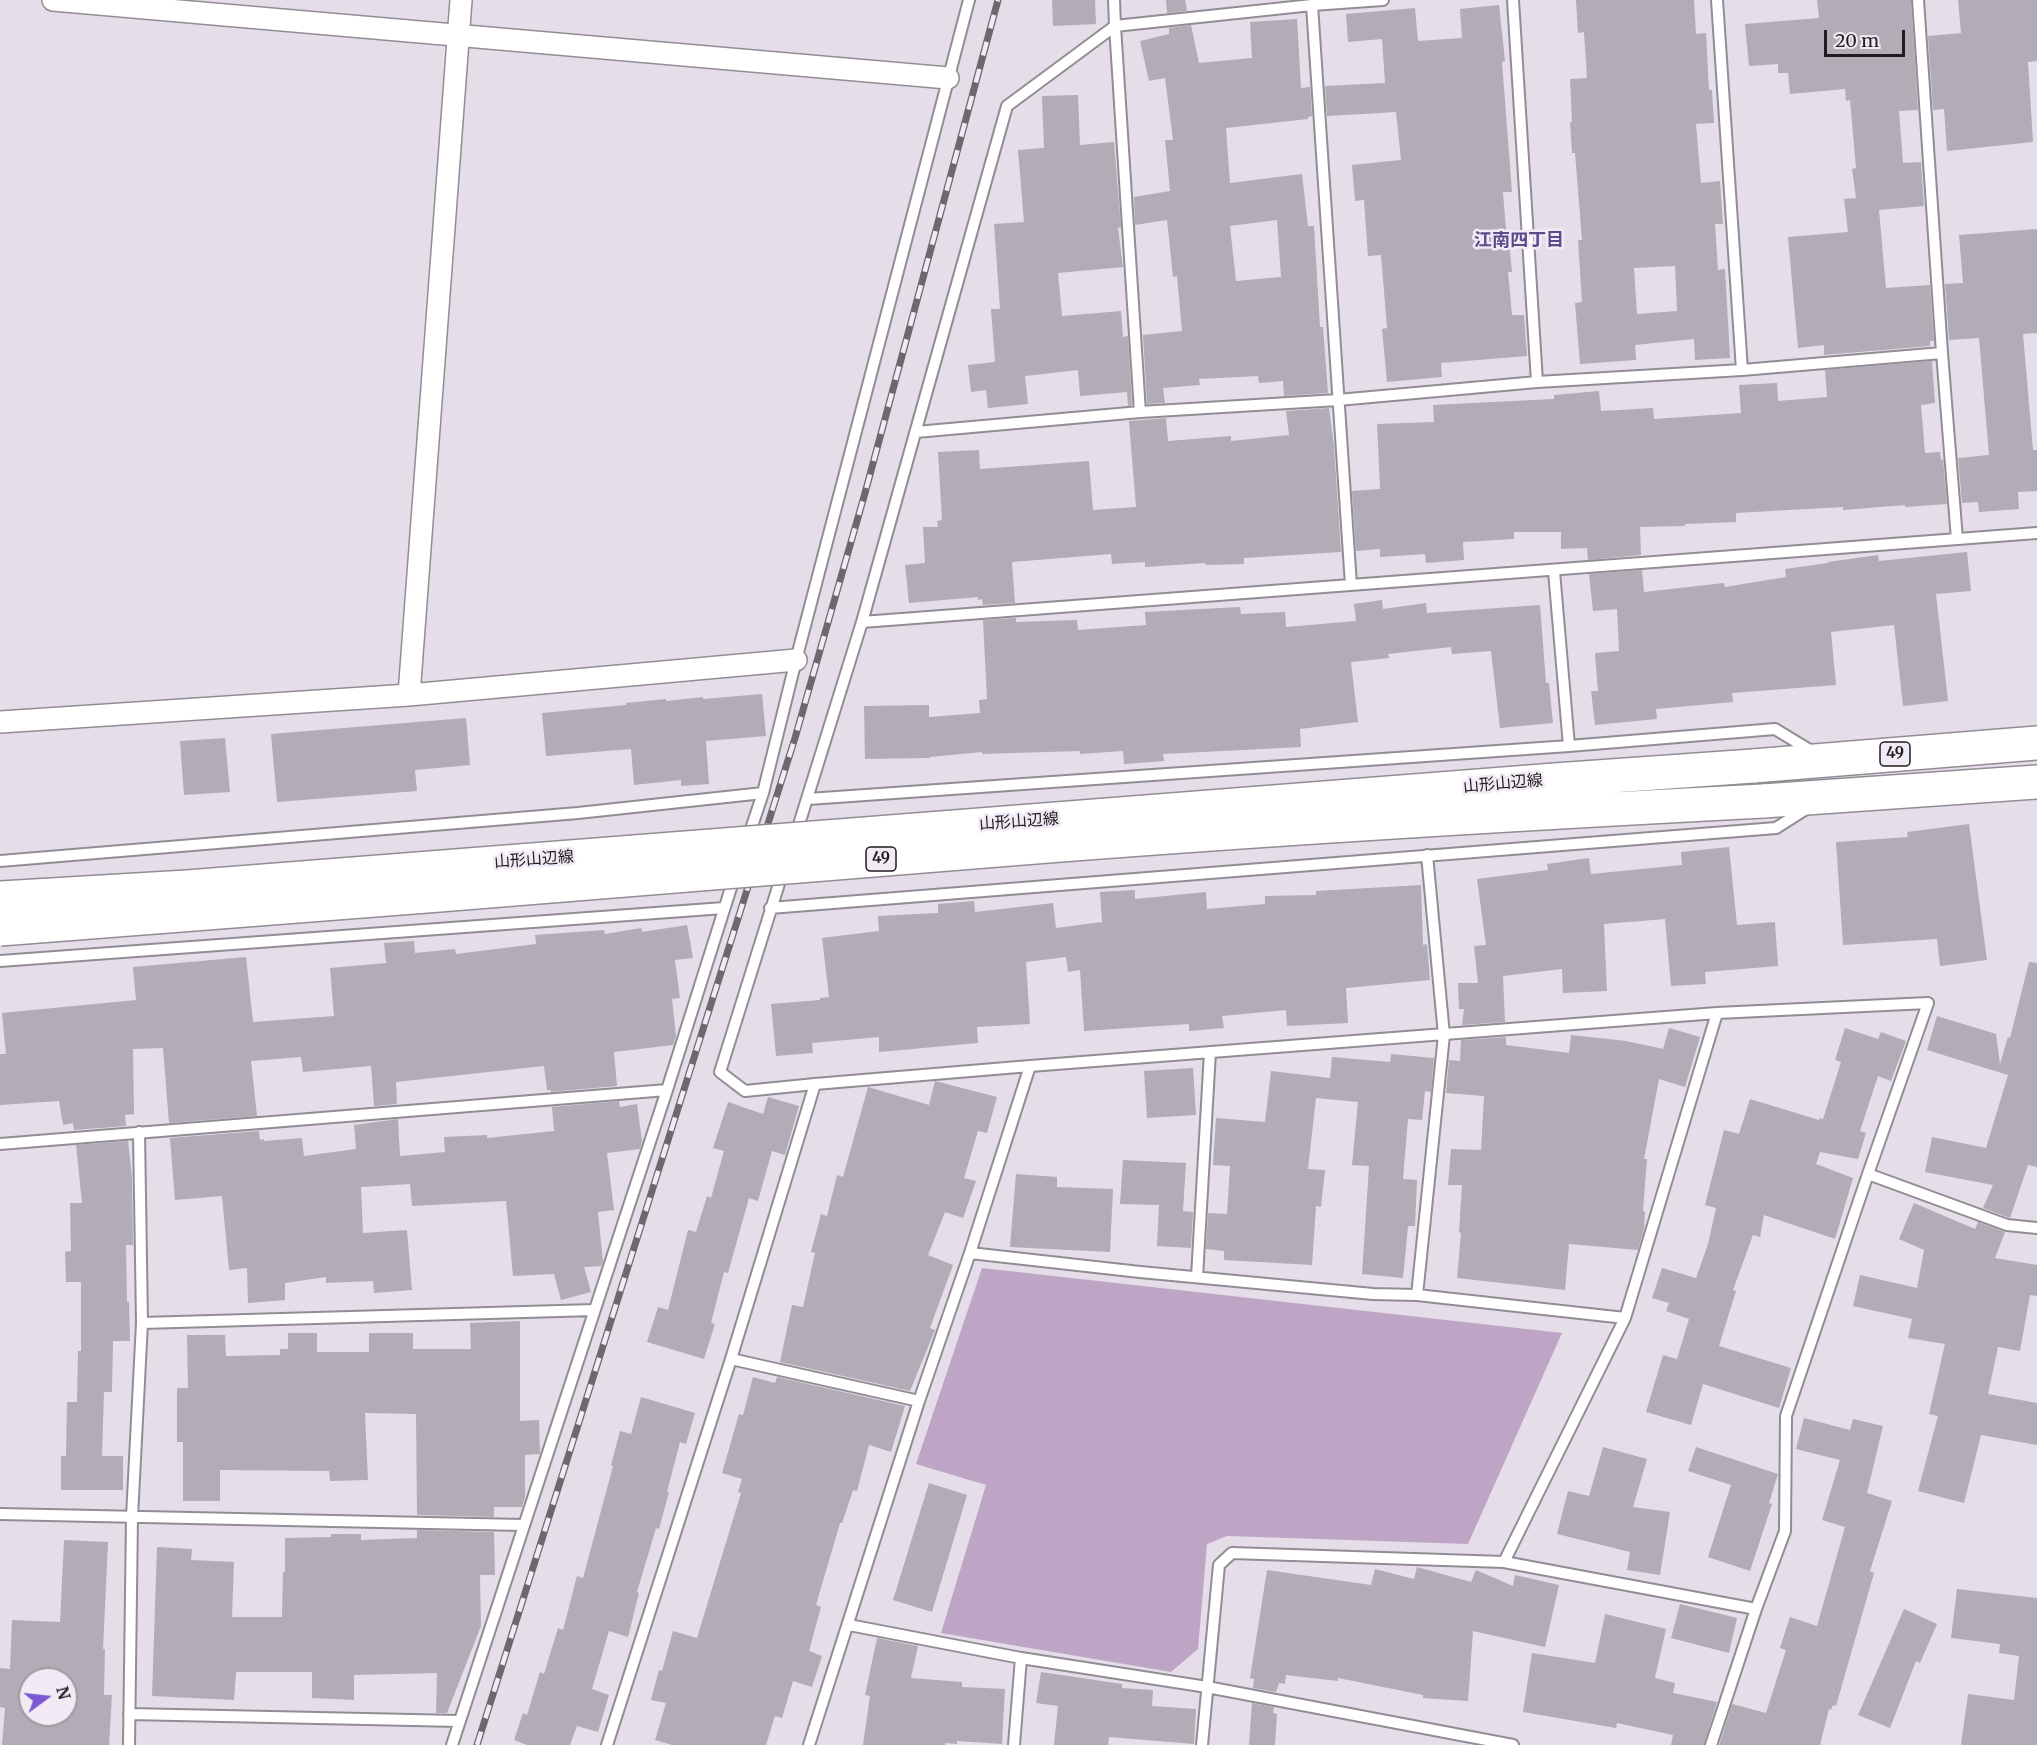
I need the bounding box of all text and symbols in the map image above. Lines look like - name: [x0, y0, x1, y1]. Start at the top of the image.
- scale bar: [1827, 18, 1908, 56]
- text: 20 m: [1835, 29, 1879, 52]
- district label: 江南四丁目: [1474, 230, 1564, 252]
- road number: 49: [1880, 742, 1910, 766]
- street label: 山形山辺線: [1462, 771, 1544, 797]
- street label: 山形山辺線: [978, 810, 1060, 834]
- road number: 49: [866, 847, 896, 871]
- street label: 山形山辺線: [493, 848, 575, 872]
- north arrow: [18, 1667, 78, 1727]
- text: N: [52, 1684, 75, 1702]

